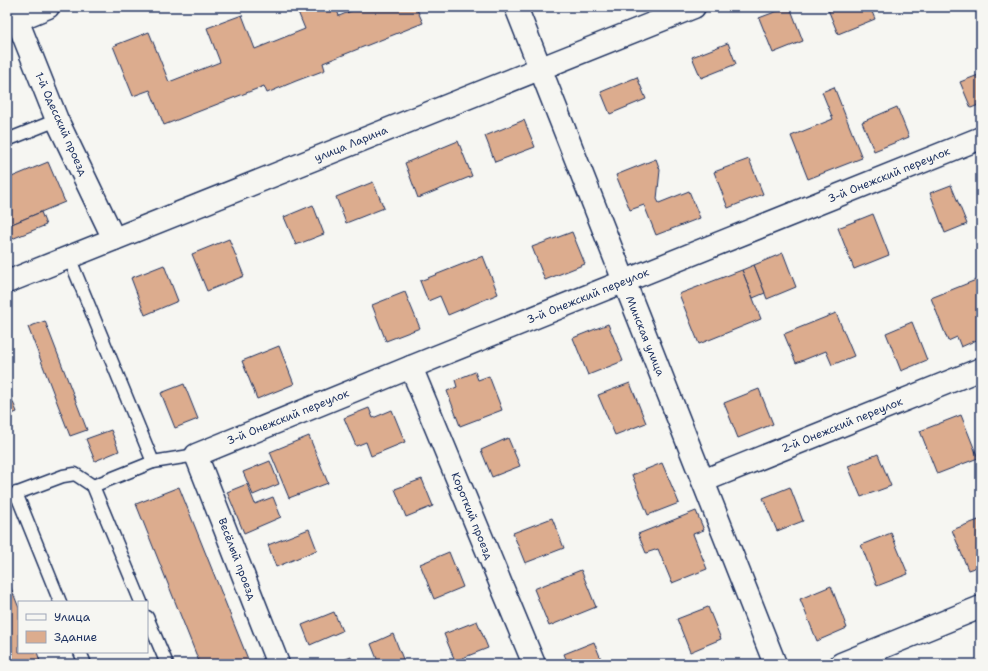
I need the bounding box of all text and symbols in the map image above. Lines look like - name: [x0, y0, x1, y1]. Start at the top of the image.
- street label: 1-й Одесский проезд: [31, 70, 91, 178]
- street label: улица Ларина: [312, 122, 390, 165]
- street label: 3-й Онежский переулок: [826, 144, 952, 206]
- street label: 3-й Онежский переулок: [525, 265, 651, 327]
- street label: Минская улица: [622, 294, 668, 378]
- street label: 3-й Онежский переулок: [225, 386, 351, 448]
- street label: 2-й Онежский переулок: [779, 394, 905, 456]
- street label: Короткий проезд: [448, 470, 496, 562]
- street label: Весёлый проезд: [214, 516, 260, 602]
- legend: [18, 601, 148, 653]
- text: Улица: [54, 609, 91, 625]
- text: Здание: [54, 629, 98, 645]

